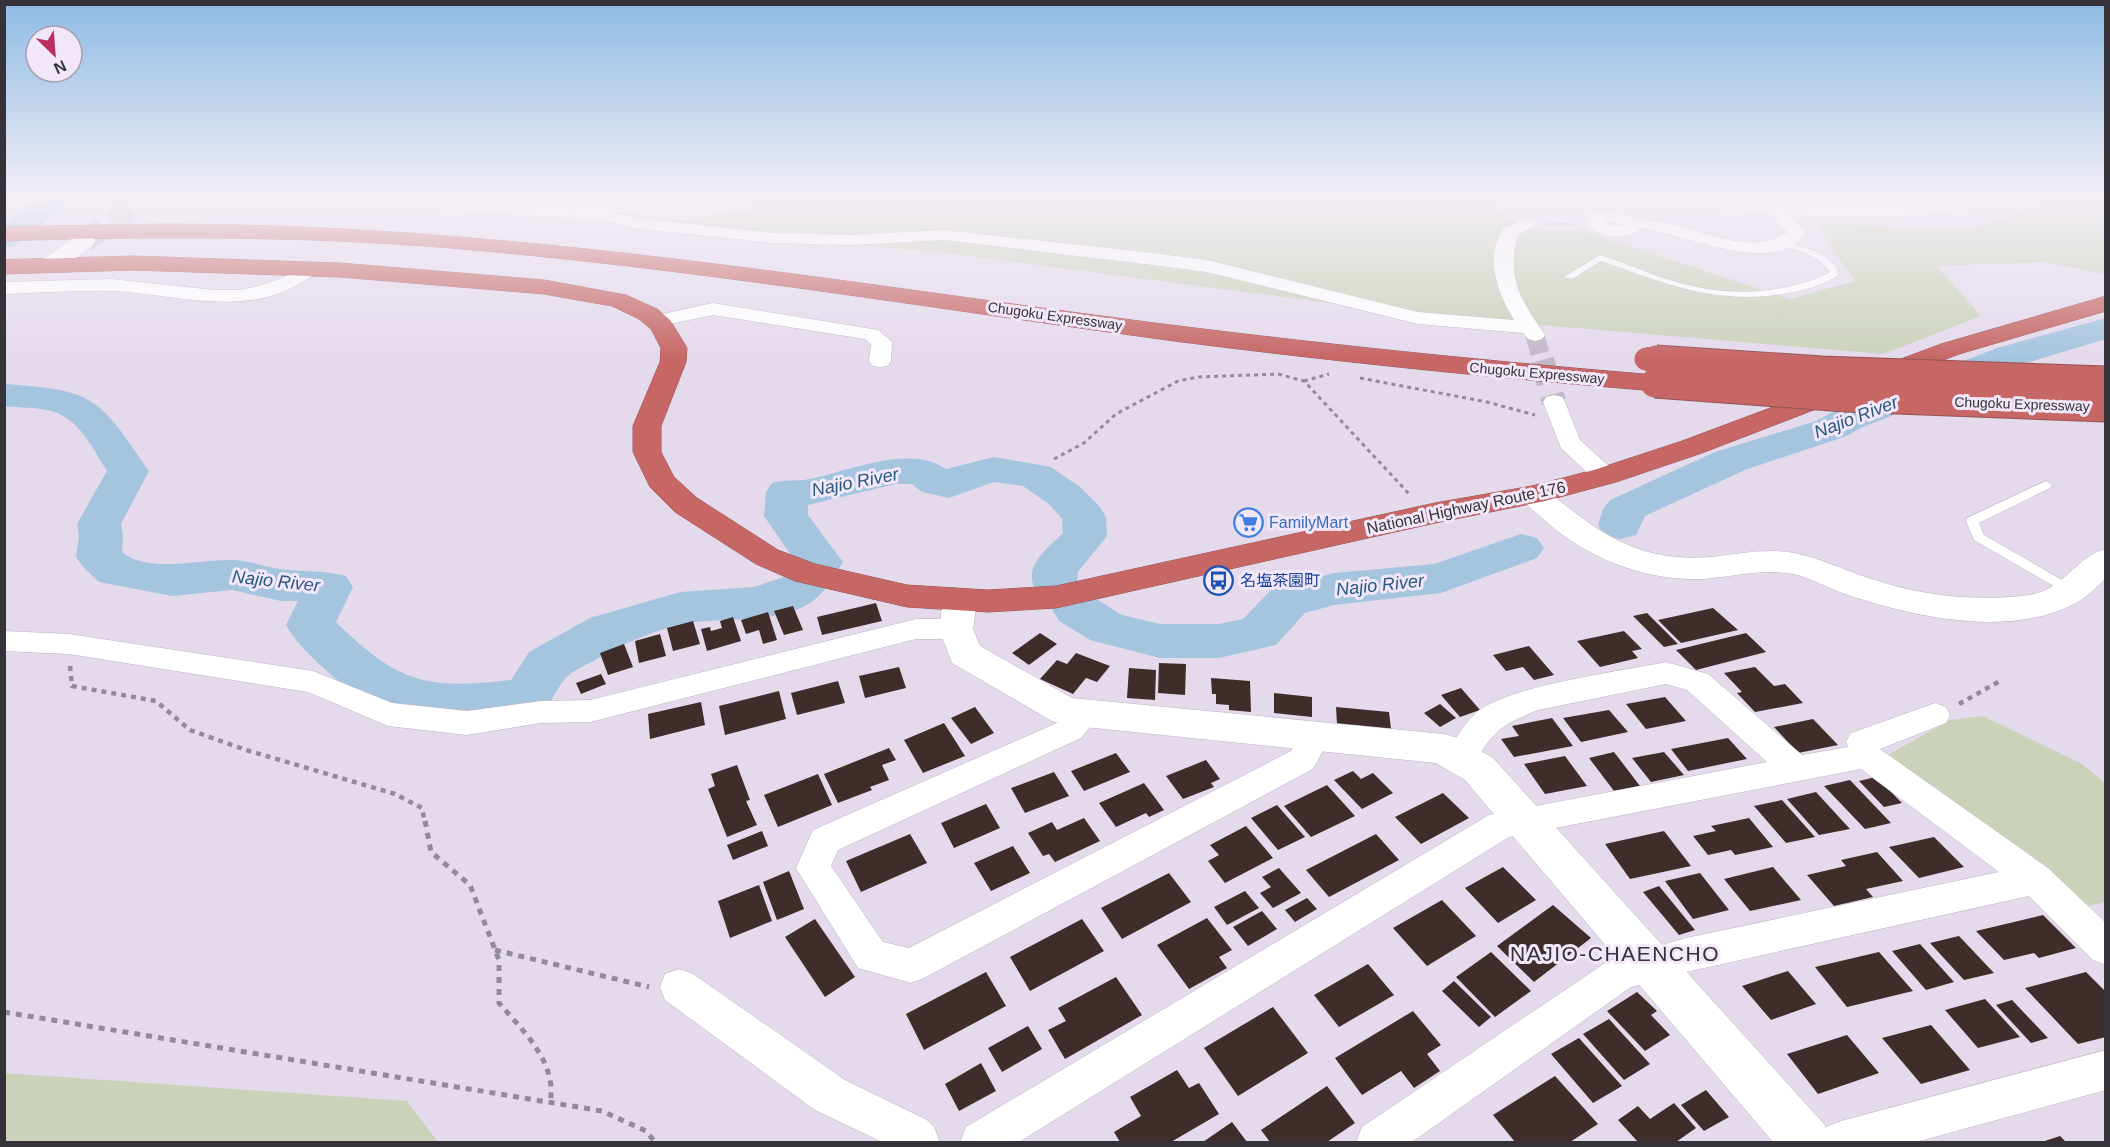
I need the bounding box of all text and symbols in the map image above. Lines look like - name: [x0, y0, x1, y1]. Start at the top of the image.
- north arrow: [24, 24, 84, 84]
- text: N: [51, 57, 69, 77]
- street label: Chugoku Expressway: [987, 299, 1123, 333]
- street label: Chugoku Expressway: [1469, 359, 1605, 387]
- water label: Najio River: [1811, 392, 1902, 442]
- street label: Chugoku Expressway: [1954, 394, 2090, 414]
- water label: Najio River: [810, 464, 901, 500]
- street label: National Highway Route 176: [1365, 478, 1567, 537]
- supermarket icon: FamilyMart: [1232, 506, 1264, 538]
- place label: FamilyMart: [1269, 514, 1349, 531]
- bus stop icon: 名塩茶園町: [1203, 564, 1235, 596]
- water label: Najio River: [231, 566, 322, 596]
- water label: Najio River: [1335, 570, 1426, 600]
- place label: 名塩茶園町: [1240, 572, 1320, 589]
- district label: NAJIO-CHAENCHO: [1510, 942, 1720, 965]

